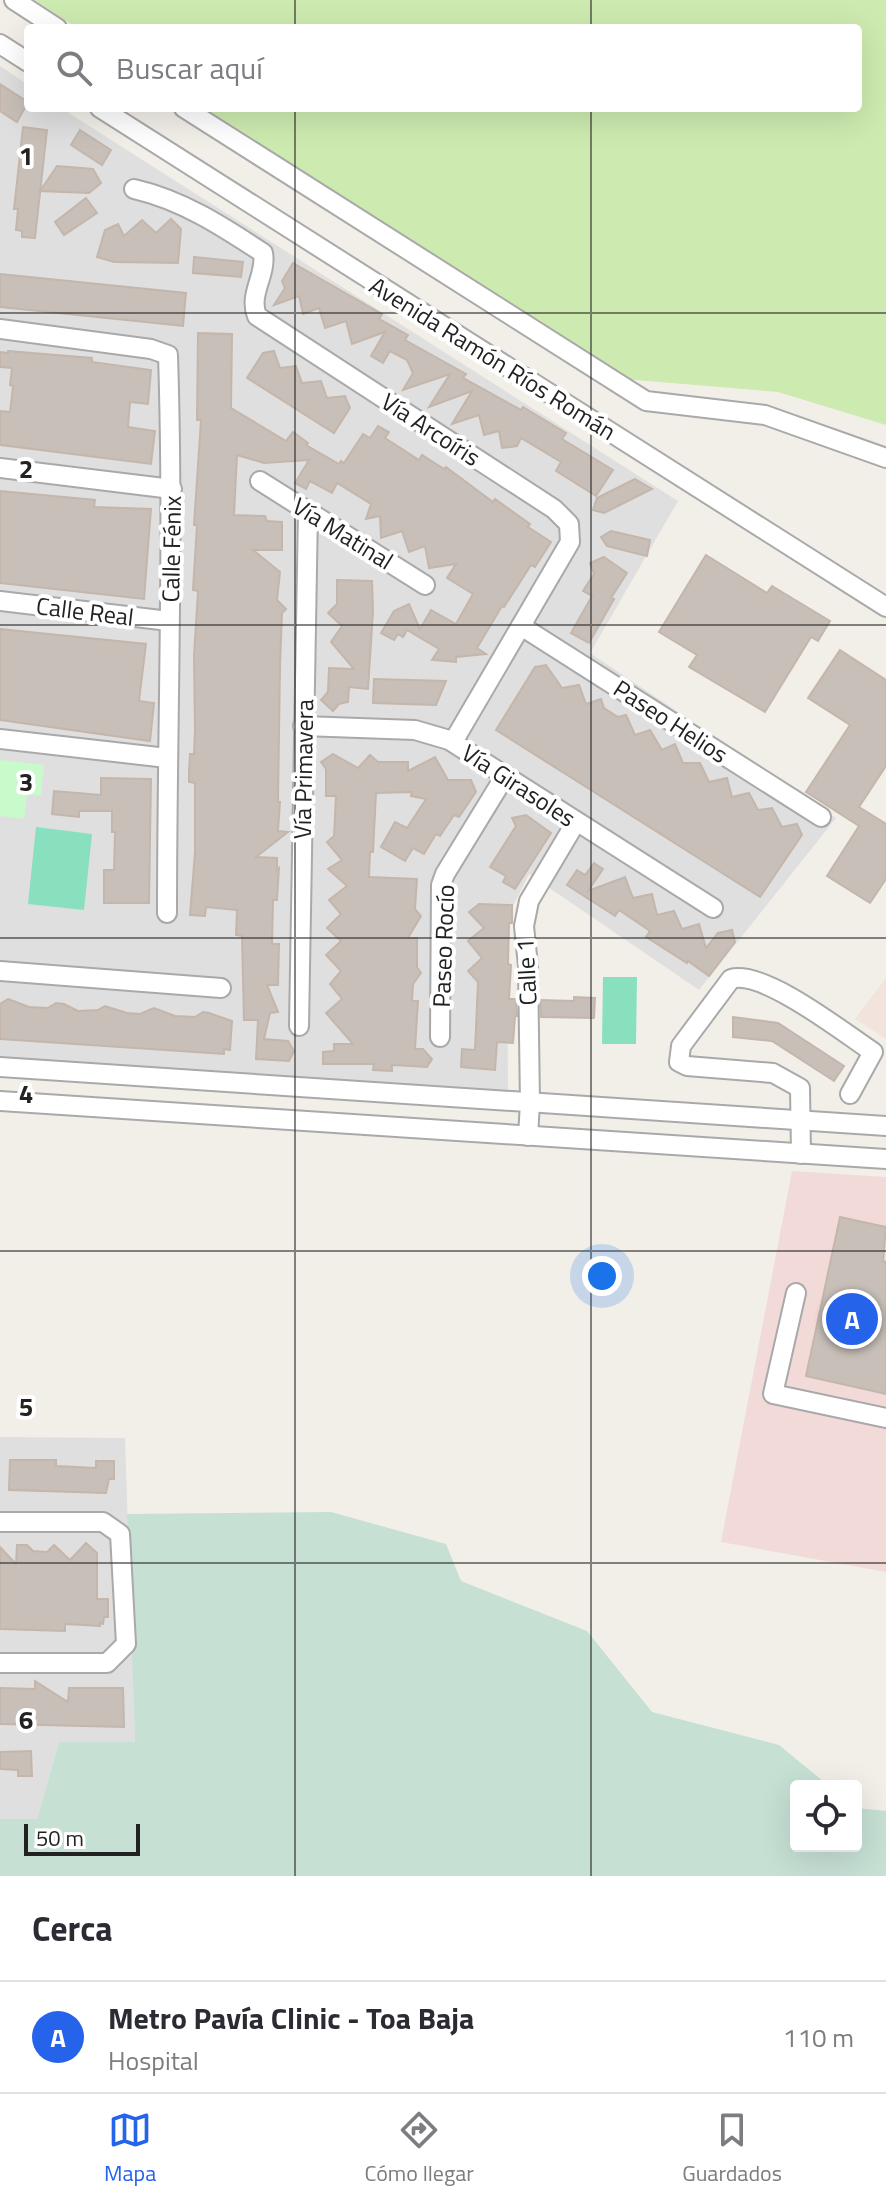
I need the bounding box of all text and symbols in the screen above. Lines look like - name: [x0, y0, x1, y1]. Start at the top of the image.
- search box: [24, 24, 862, 112]
- text: Buscar aquí: [116, 45, 263, 91]
- icon: search: [52, 46, 96, 90]
- text: 1: [19, 136, 33, 175]
- street label: Avenida Ramón Ríos Román: [363, 267, 623, 449]
- street label: Vía Arcoíris: [374, 383, 488, 475]
- text: 2: [19, 449, 33, 488]
- street label: Vía Matinal: [286, 488, 400, 578]
- street label: Calle Fénix: [152, 495, 190, 603]
- street label: Calle Real: [34, 587, 136, 635]
- street label: Paseo Helios: [607, 670, 735, 772]
- street label: Vía Primavera: [284, 699, 322, 839]
- street label: Vía Girasoles: [455, 735, 583, 835]
- text: 3: [19, 762, 33, 801]
- street label: Paseo Rocío: [423, 884, 463, 1008]
- street label: Calle 1: [506, 938, 546, 1006]
- text: 4: [19, 1074, 33, 1113]
- your location: [582, 1256, 622, 1296]
- pin: A: [826, 1289, 878, 1349]
- text: 5: [19, 1387, 33, 1426]
- text: 6: [19, 1700, 33, 1739]
- map controls: [790, 1780, 862, 1852]
- button: locate: [790, 1780, 862, 1852]
- scale bar: [24, 1820, 140, 1856]
- text: 50 m: [36, 1821, 84, 1855]
- text: Cerca: [32, 1902, 113, 1954]
- text: Metro Pavía Clinic - Toa Baja: [108, 1995, 474, 2041]
- text: A: [50, 2018, 66, 2057]
- text: 110 m: [783, 2018, 854, 2057]
- text: Hospital: [108, 2041, 199, 2080]
- tab: Mapa: [104, 2108, 156, 2190]
- tab: Cómo llegar: [364, 2108, 474, 2190]
- tab: Guardados: [682, 2108, 782, 2190]

